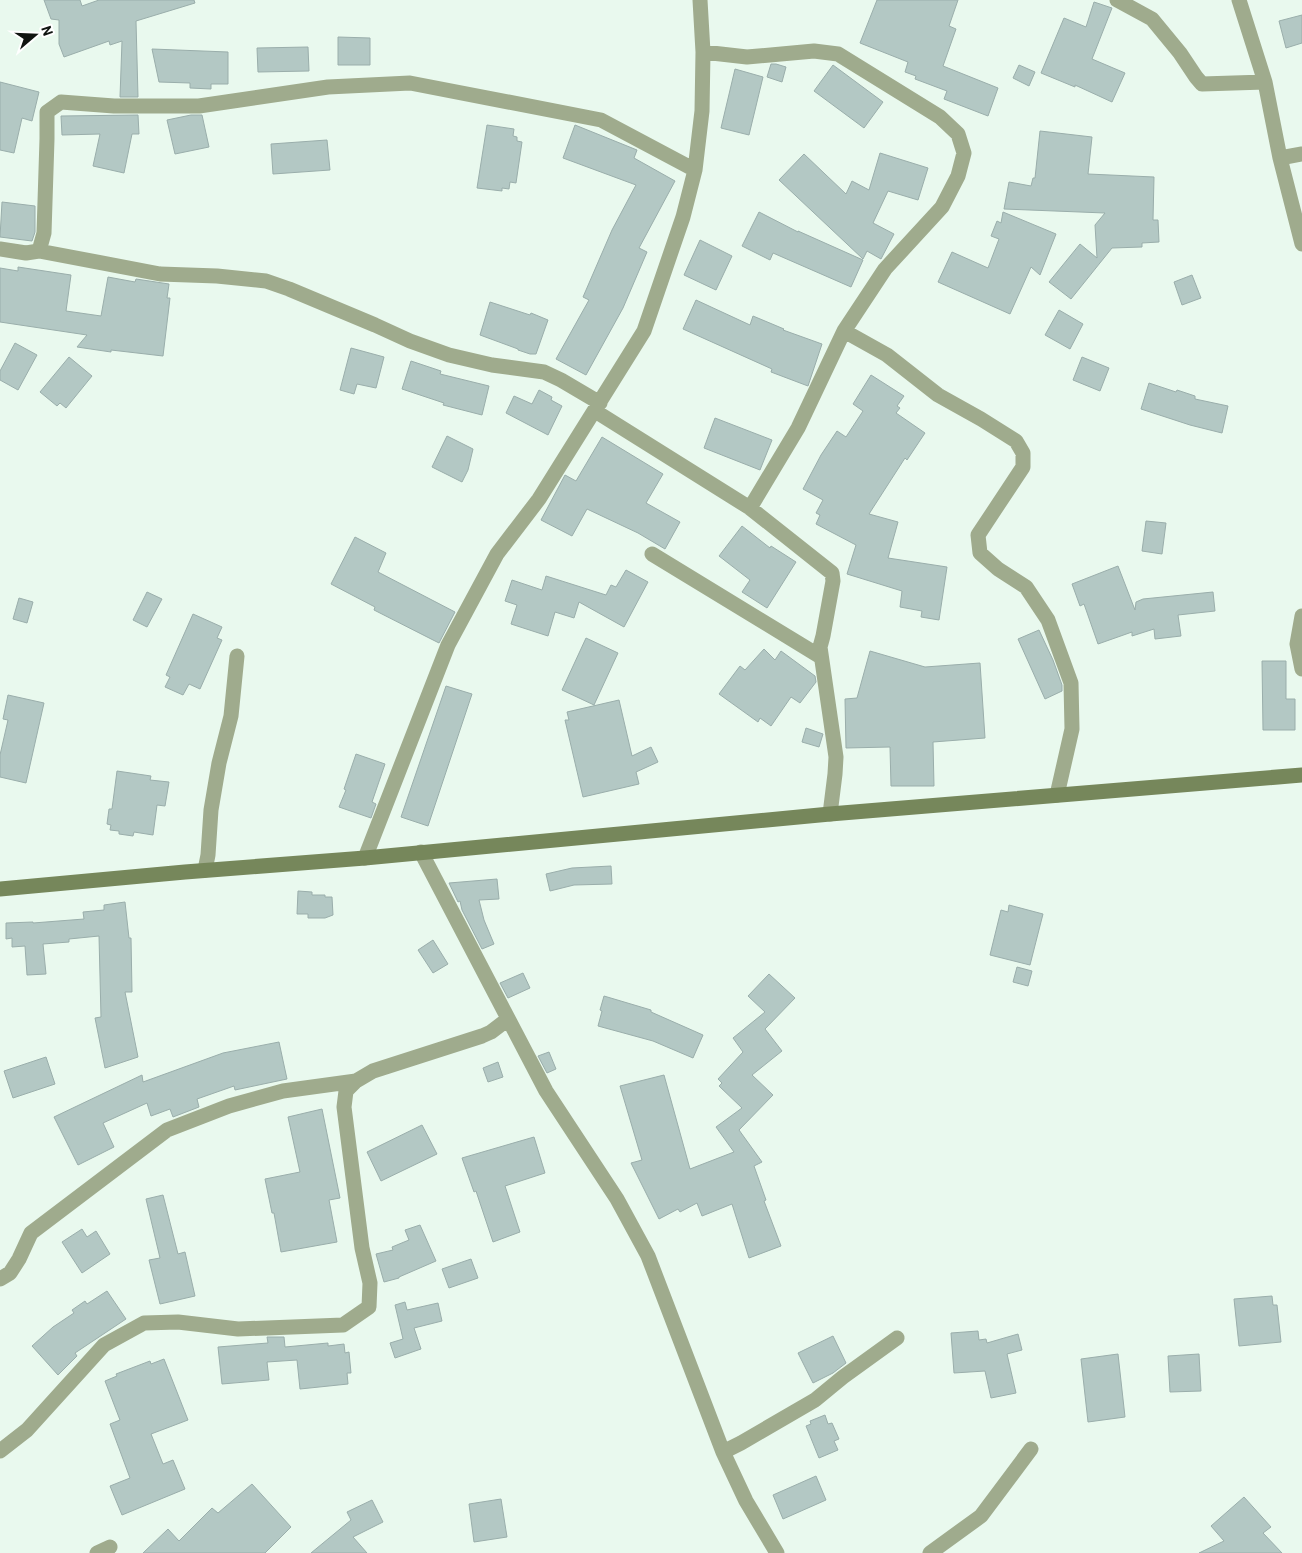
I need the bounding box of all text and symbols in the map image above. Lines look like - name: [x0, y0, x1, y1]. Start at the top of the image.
- north arrow: [10, 10, 60, 60]
- text: N: [38, 23, 57, 38]

